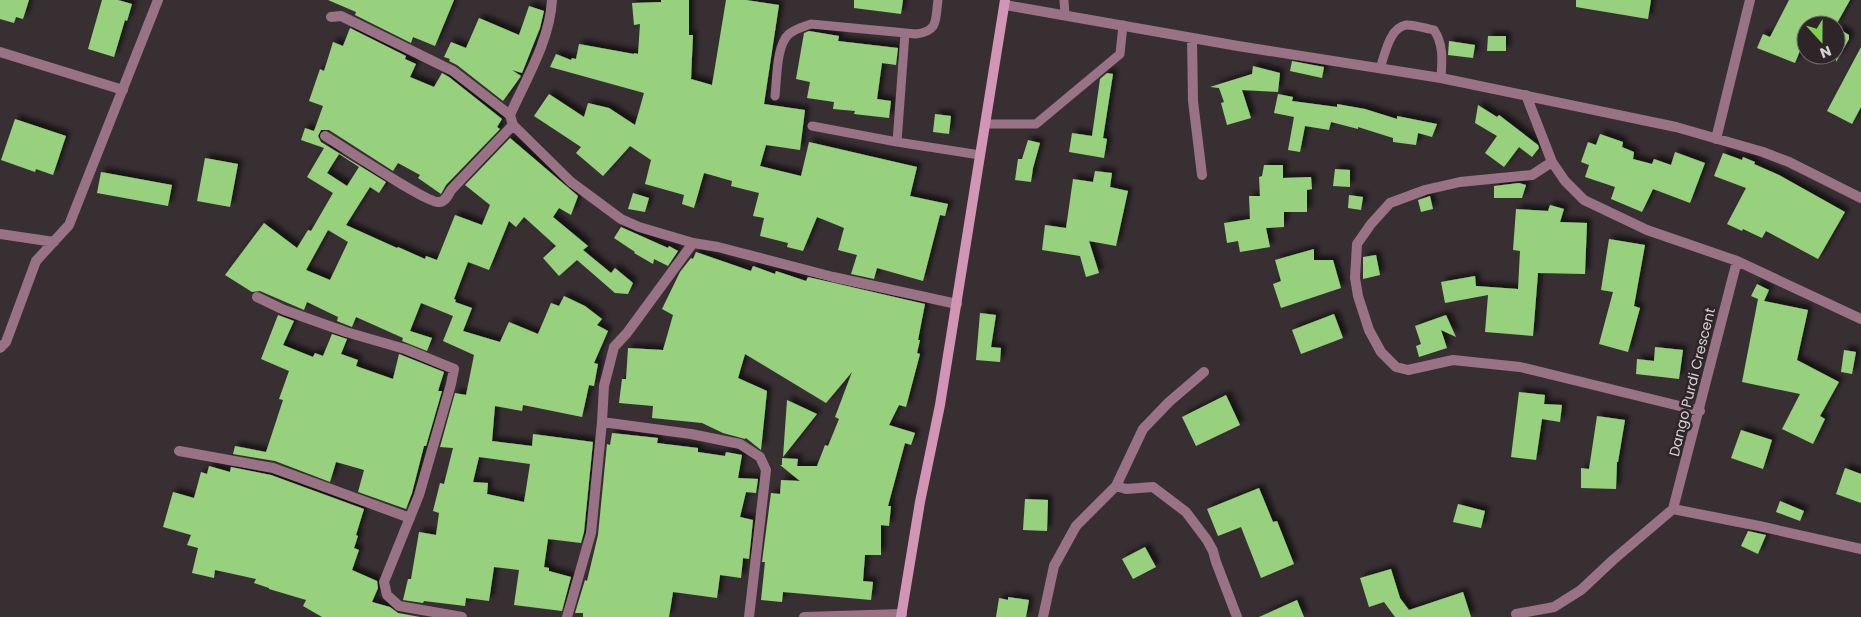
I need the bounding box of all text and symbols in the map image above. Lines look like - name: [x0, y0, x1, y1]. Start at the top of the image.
- north arrow: [1796, 15, 1846, 65]
- text: N: [1817, 41, 1834, 63]
- street label: Dango Purdi Crescent: [1664, 306, 1720, 458]

